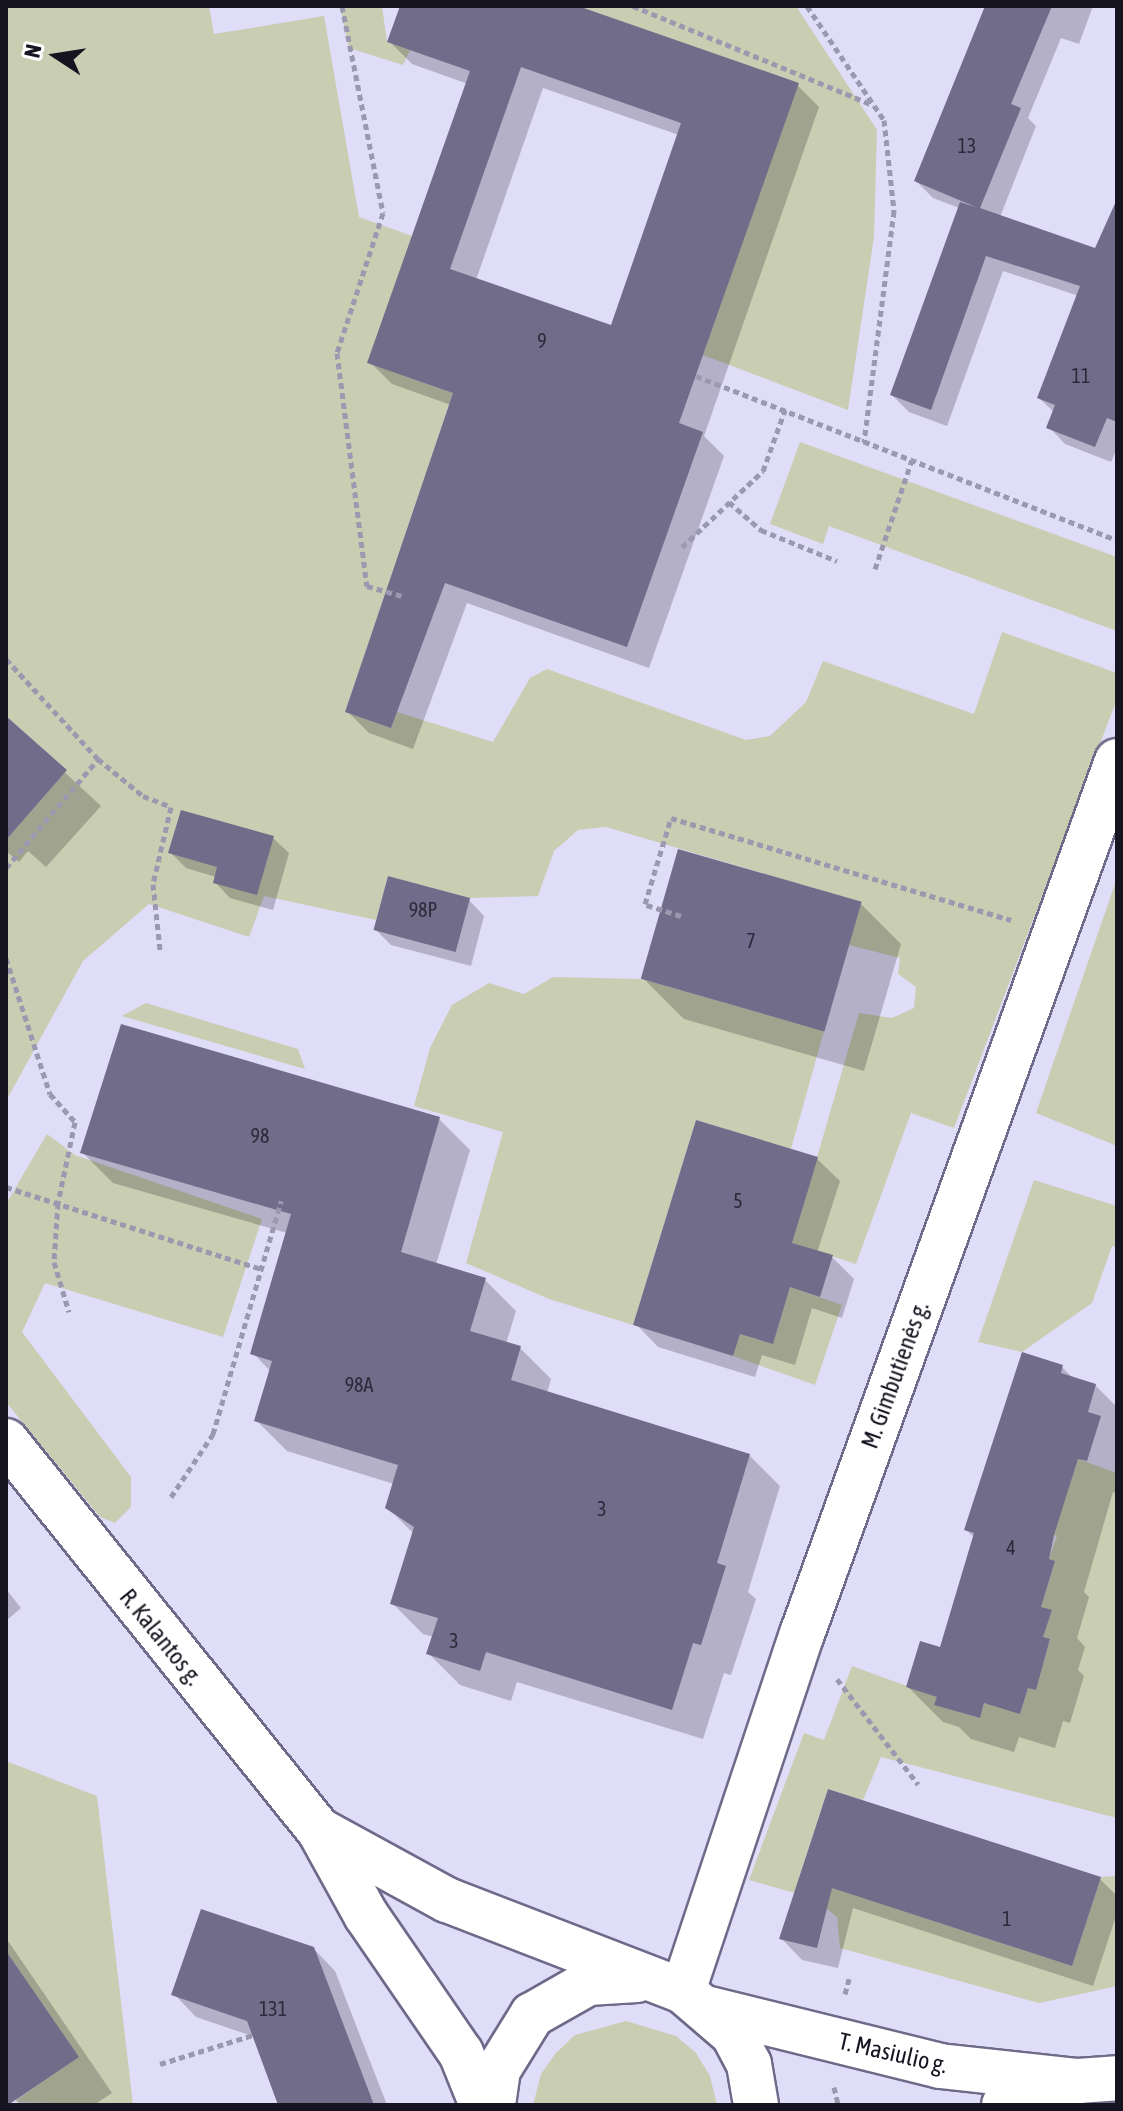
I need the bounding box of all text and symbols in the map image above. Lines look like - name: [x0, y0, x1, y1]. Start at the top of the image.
- north arrow: [16, 16, 96, 96]
- text: N: [18, 42, 47, 60]
- house number: 13: [958, 133, 976, 157]
- house number: 9: [537, 328, 547, 352]
- house number: 11: [1072, 363, 1090, 387]
- house number: 98P: [409, 897, 437, 921]
- house number: 7: [746, 928, 756, 952]
- house number: 98: [251, 1123, 269, 1147]
- house number: 5: [733, 1188, 743, 1212]
- street label: M. Gimbutienės g.: [855, 1298, 935, 1452]
- house number: 98A: [345, 1372, 373, 1396]
- house number: 3: [597, 1496, 607, 1520]
- house number: 4: [1006, 1535, 1016, 1559]
- street label: R. Kalantos g.: [113, 1583, 209, 1691]
- house number: 3: [449, 1628, 459, 1652]
- house number: 1: [1002, 1906, 1012, 1930]
- house number: 131: [259, 1996, 287, 2020]
- street label: T. Masiulio g.: [836, 2027, 950, 2079]

